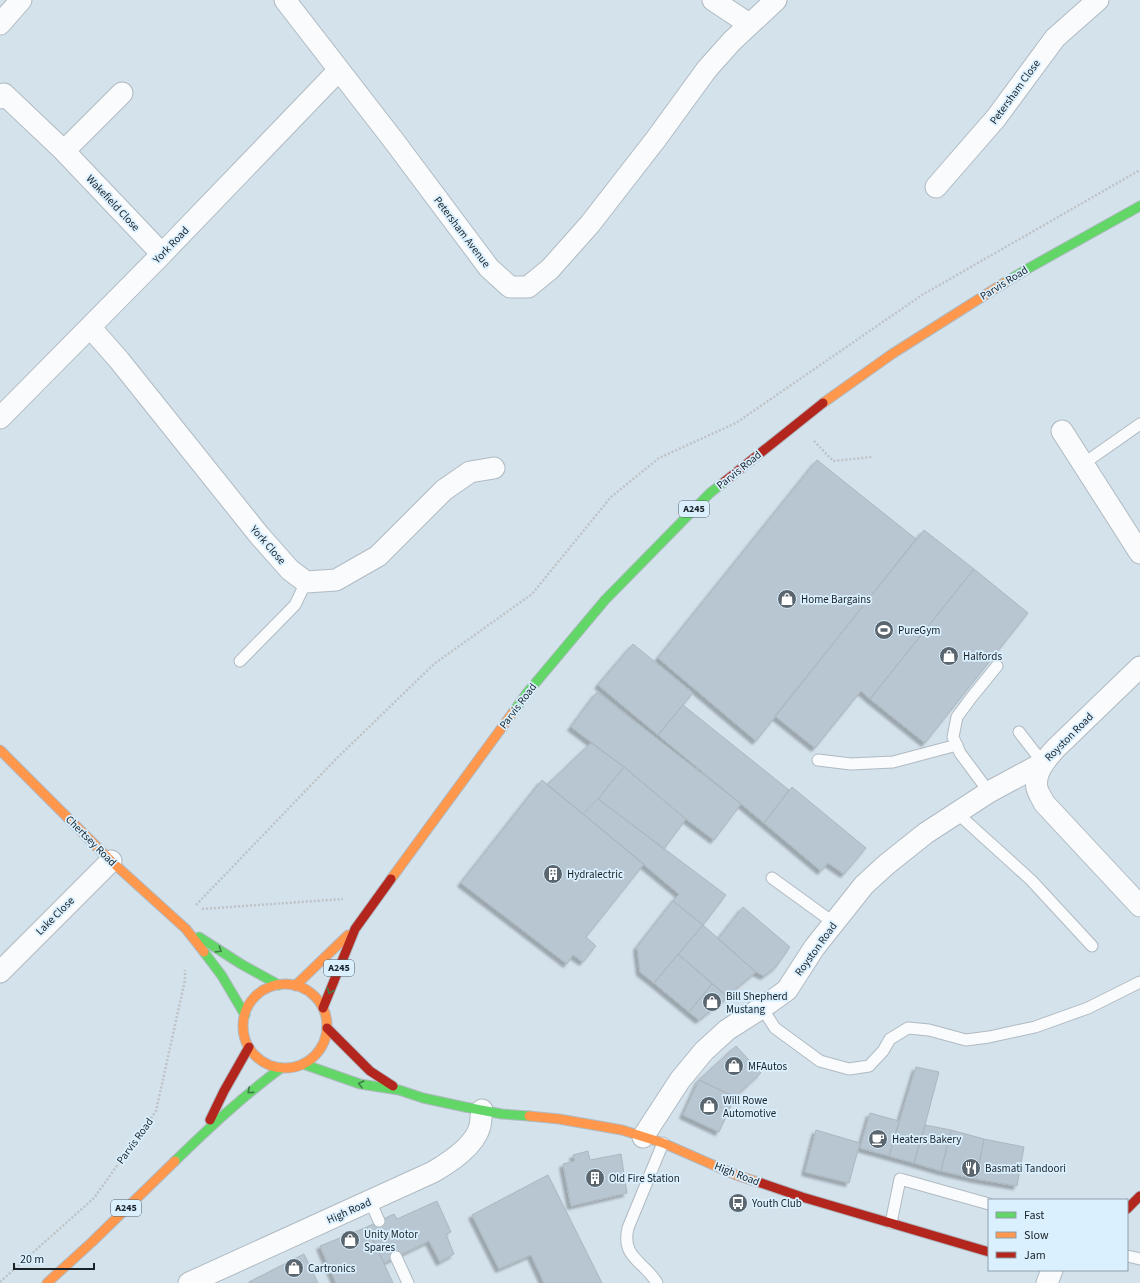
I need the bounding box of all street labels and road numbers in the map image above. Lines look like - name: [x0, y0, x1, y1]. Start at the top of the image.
- street label: Petersham Close: [986, 56, 1044, 127]
- street label: Wakefield Close: [83, 171, 143, 235]
- street label: Petersham Avenue: [430, 193, 494, 271]
- street label: York Road: [149, 223, 192, 267]
- street label: Parvis Road: [977, 262, 1031, 304]
- street label: Parvis Road: [713, 447, 765, 493]
- road number: A245: [679, 501, 709, 517]
- street label: York Close: [246, 521, 290, 568]
- street label: Parvis Road: [496, 680, 540, 732]
- street label: Royston Road: [1041, 709, 1097, 765]
- street label: Chertsey Road: [62, 812, 120, 870]
- street label: Lake Close: [32, 893, 78, 939]
- street label: Royston Road: [791, 919, 841, 979]
- road number: A245: [324, 960, 354, 976]
- street label: Parvis Road: [113, 1115, 157, 1167]
- street label: High Road: [712, 1159, 762, 1189]
- street label: High Road: [324, 1195, 374, 1227]
- road number: A245: [111, 1200, 141, 1216]

